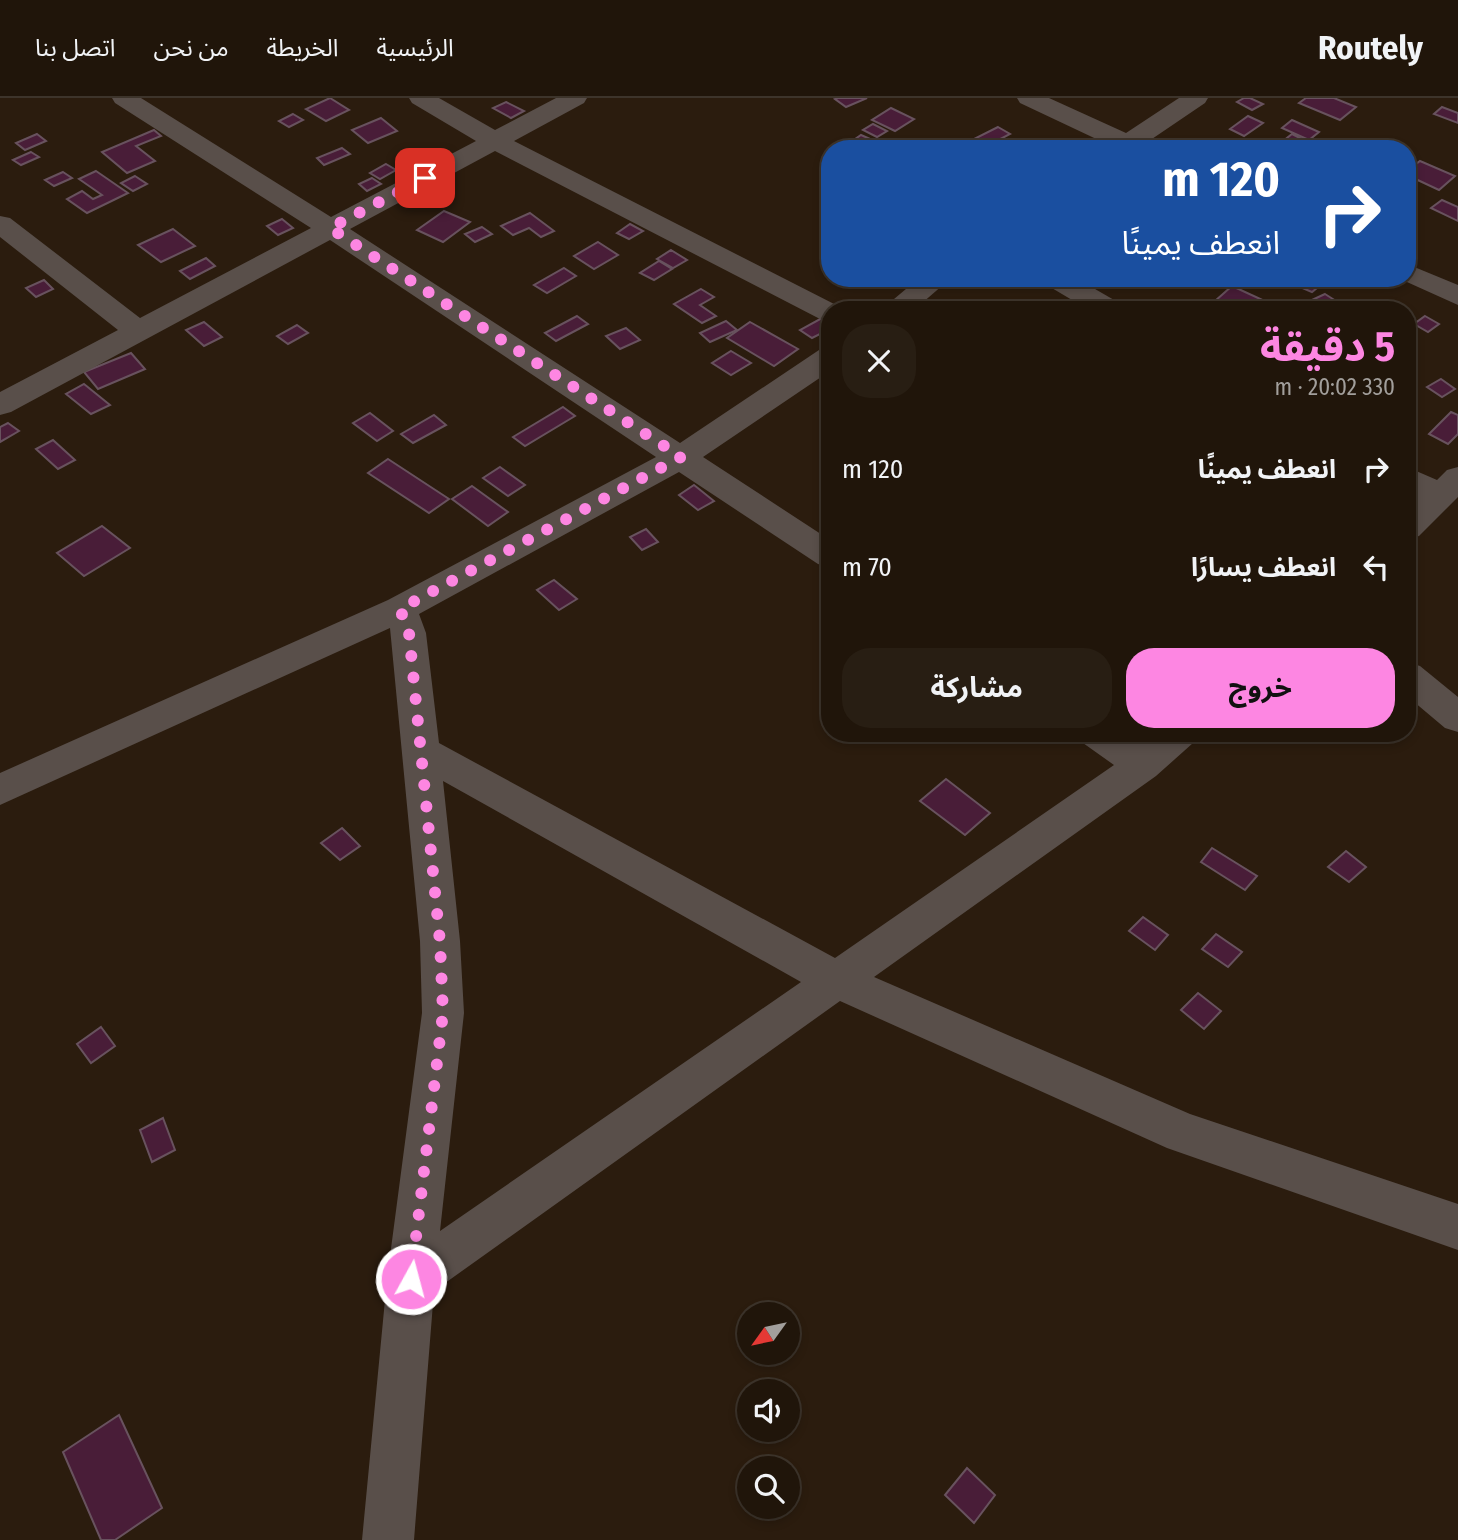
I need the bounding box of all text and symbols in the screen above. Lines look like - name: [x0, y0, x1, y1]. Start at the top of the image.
- text: Routely: [1318, 28, 1423, 68]
- text: اتصل بنا: [35, 34, 116, 62]
- text: من نحن: [154, 34, 229, 62]
- text: الخريطة: [267, 34, 338, 62]
- text: الرئيسية: [376, 34, 454, 62]
- pin: [395, 148, 455, 208]
- text: 120 m: [1162, 150, 1280, 209]
- icon: arrive: [406, 159, 444, 197]
- icon: right: [1304, 168, 1395, 259]
- text: انعطف يمينًا: [1121, 224, 1280, 262]
- text: 5 دقيقة: [1260, 322, 1395, 372]
- button: close: [842, 324, 916, 398]
- text: 330 m · 20:02: [1275, 373, 1395, 401]
- icon: right: [1357, 450, 1395, 488]
- text: 120 m: [842, 454, 903, 485]
- text: انعطف يمينًا: [1198, 454, 1336, 485]
- icon: left: [1357, 548, 1395, 586]
- text: 70 m: [842, 552, 892, 583]
- text: انعطف يسارًا: [1191, 552, 1336, 583]
- button: مشاركة: [842, 648, 1112, 728]
- button: خروج: [1126, 648, 1395, 728]
- position arrow: [374, 1242, 448, 1316]
- north arrow: [737, 1302, 800, 1365]
- map controls: [737, 1302, 800, 1519]
- button: sound: [737, 1379, 800, 1442]
- button: search: [737, 1456, 800, 1519]

